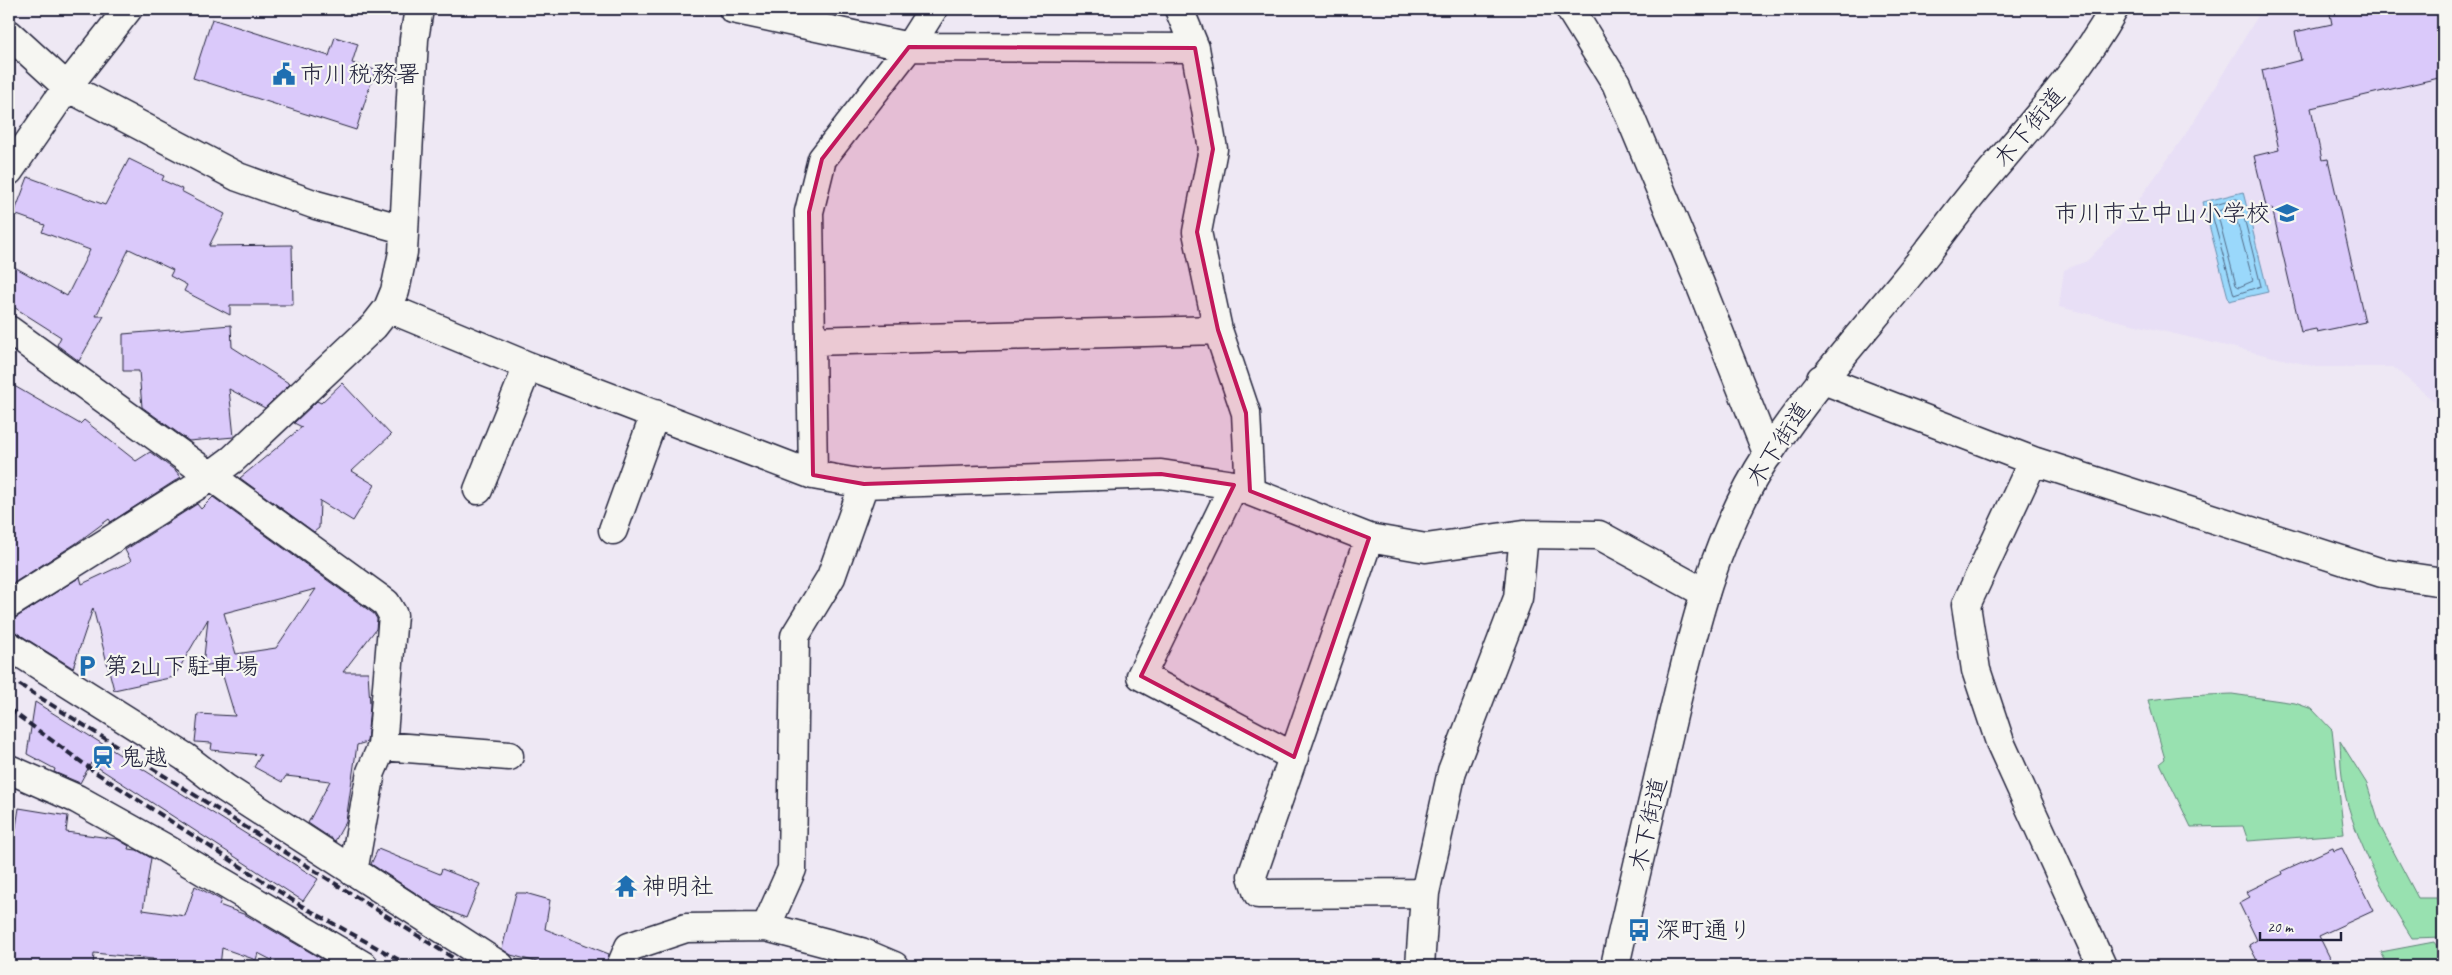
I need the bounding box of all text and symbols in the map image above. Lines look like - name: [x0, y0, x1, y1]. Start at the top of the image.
- place label: 市川税務署: [300, 59, 420, 89]
- public building icon: 市川税務署: [271, 61, 297, 87]
- street label: 木下街道: [1987, 81, 2071, 173]
- place label: 市川市立中山小学校: [2054, 198, 2270, 228]
- school or university icon: 市川市立中山小学校: [2274, 200, 2300, 226]
- street label: 木下街道: [1739, 396, 1817, 492]
- place label: 第2山下駐車場: [104, 651, 259, 681]
- parking icon: 第2山下駐車場: [74, 653, 100, 679]
- place label: 鬼越: [120, 742, 168, 772]
- station icon: 鬼越: [90, 744, 116, 770]
- street label: 木下街道: [1623, 774, 1673, 874]
- place label: 神明社: [642, 871, 714, 901]
- temple icon: 神明社: [613, 873, 639, 899]
- scale bar: [2260, 910, 2341, 942]
- place label: 深町通り: [1656, 915, 1752, 945]
- bus stop icon: 深町通り: [1626, 917, 1652, 943]
- text: 20 m: [2267, 918, 2294, 937]

